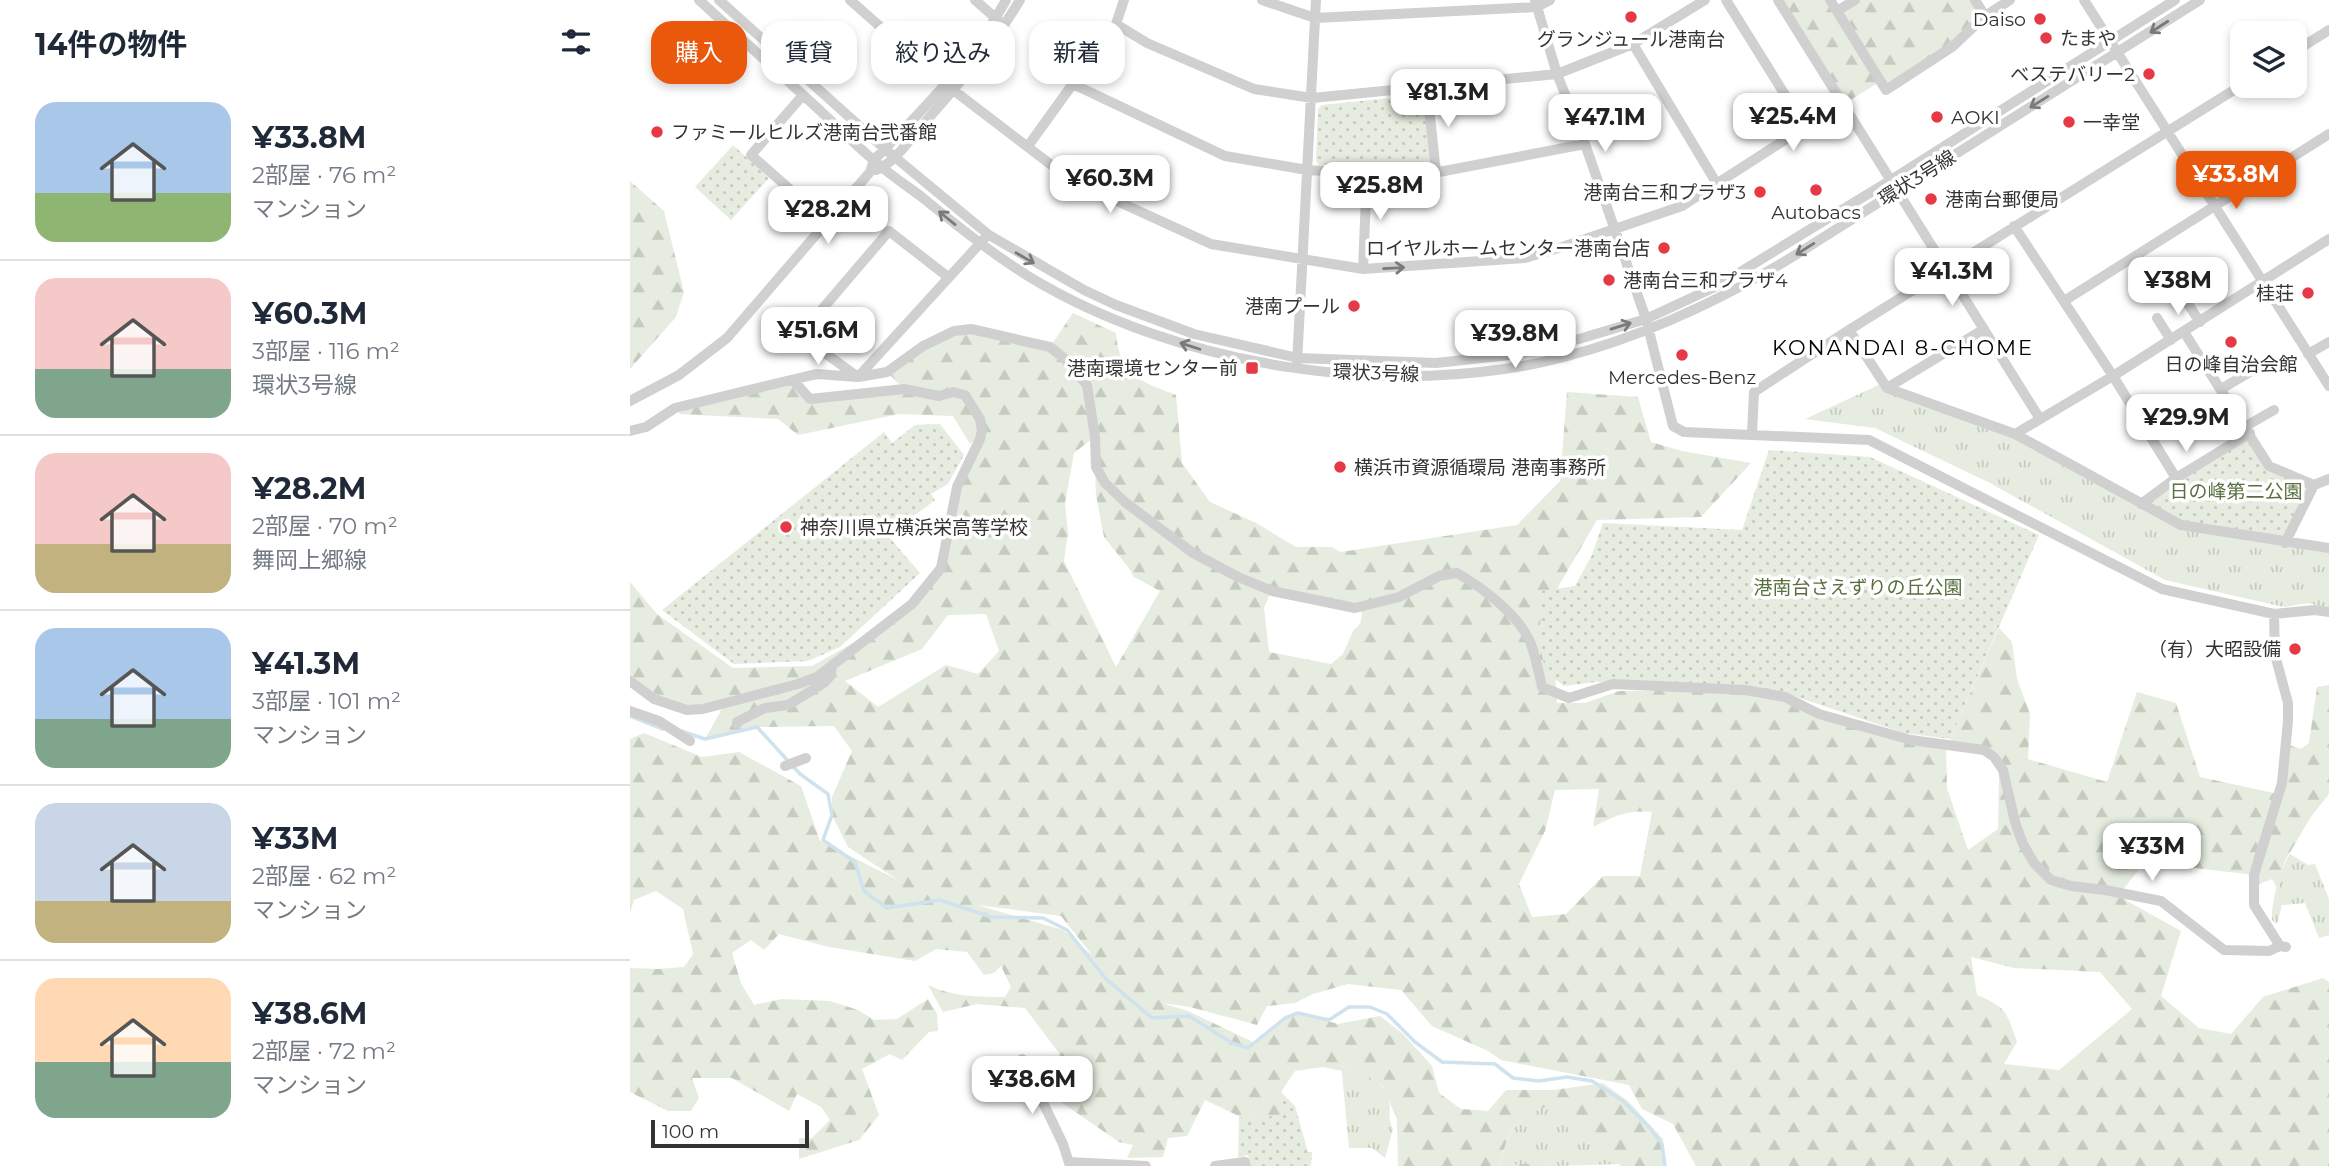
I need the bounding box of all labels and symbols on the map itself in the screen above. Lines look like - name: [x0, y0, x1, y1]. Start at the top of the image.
- place label: Daiso: [1973, 8, 2026, 31]
- marker: グランジュール港南台: [1623, 9, 1639, 25]
- marker: Daiso: [2032, 11, 2048, 27]
- one-way arrow: [2150, 19, 2169, 34]
- place label: たまや: [2060, 27, 2116, 50]
- place label: グランジュール港南台: [1537, 28, 1725, 51]
- marker: たまや: [2038, 30, 2054, 46]
- place label: べステバリー2: [2010, 63, 2135, 86]
- marker: べステバリー2: [2141, 66, 2157, 82]
- pin: ¥81.3M: [1391, 69, 1505, 129]
- pin: ¥47.1M: [1548, 94, 1662, 154]
- pin: ¥25.4M: [1736, 94, 1850, 153]
- one-way arrow: [2030, 94, 2049, 109]
- place label: AOKI: [1951, 106, 2000, 129]
- marker: AOKI: [1929, 109, 1945, 125]
- place label: 一幸堂: [2083, 111, 2140, 134]
- marker: 一幸堂: [2061, 114, 2077, 130]
- place label: ファミールヒルズ港南台弐番館: [671, 121, 937, 144]
- marker: ファミールヒルズ港南台弐番館: [649, 124, 665, 140]
- street label: 環状3号線: [1874, 145, 1960, 211]
- pin: ¥33.8M: [2179, 152, 2293, 211]
- pin: ¥60.3M: [1053, 156, 1167, 215]
- pin: ¥25.8M: [1323, 162, 1437, 222]
- place label: 港南台三和プラザ3: [1583, 181, 1746, 204]
- marker: Autobacs: [1808, 182, 1824, 198]
- marker: 港南台三和プラザ3: [1752, 184, 1768, 200]
- pin: ¥28.2M: [771, 187, 885, 246]
- place label: 港南台郵便局: [1945, 188, 2059, 211]
- marker: 港南台郵便局: [1923, 191, 1939, 207]
- place label: Autobacs: [1771, 201, 1861, 224]
- one-way arrow: [938, 210, 956, 225]
- place label: ロイヤルホームセンター港南台店: [1366, 237, 1650, 260]
- marker: ロイヤルホームセンター港南台店: [1656, 240, 1672, 256]
- one-way arrow: [1796, 242, 1815, 256]
- pin: ¥41.3M: [1895, 248, 2009, 308]
- one-way arrow: [1015, 251, 1035, 265]
- pin: ¥38M: [2137, 258, 2219, 317]
- one-way arrow: [1383, 261, 1405, 274]
- place label: 港南台三和プラザ4: [1623, 269, 1788, 292]
- marker: 港南台三和プラザ4: [1601, 272, 1617, 288]
- place label: 桂荘: [2256, 282, 2294, 305]
- marker: 桂荘: [2300, 285, 2316, 301]
- place label: 港南プール: [1245, 295, 1340, 318]
- marker: 港南プール: [1346, 298, 1362, 314]
- pin: ¥51.6M: [761, 308, 875, 367]
- pin: ¥39.8M: [1458, 310, 1572, 370]
- one-way arrow: [1610, 319, 1632, 332]
- marker: 日の峰自治会館: [2223, 334, 2239, 350]
- district label: KONANDAI 8-CHOME: [1772, 335, 2034, 360]
- one-way arrow: [1179, 338, 1201, 351]
- marker: Mercedes-Benz: [1674, 347, 1690, 363]
- place label: 日の峰自治会館: [2164, 353, 2298, 376]
- place label: 港南環境センター前: [1067, 357, 1238, 380]
- marker: 港南環境センター前: [1244, 360, 1260, 376]
- street label: 環状3号線: [1332, 360, 1420, 386]
- place label: Mercedes-Benz: [1608, 366, 1756, 389]
- pin: ¥29.9M: [2129, 394, 2243, 454]
- place label: 横浜市資源循環局 港南事務所: [1354, 456, 1606, 479]
- marker: 横浜市資源循環局 港南事務所: [1332, 459, 1348, 475]
- park label: 日の峰第二公園: [2169, 480, 2303, 503]
- place label: 神奈川県立横浜栄高等学校: [800, 516, 1028, 539]
- marker: 神奈川県立横浜栄高等学校: [778, 519, 794, 535]
- park label: 港南台さえずりの丘公園: [1753, 576, 1963, 599]
- place label: （有）大昭設備: [2148, 638, 2281, 661]
- marker: （有）大昭設備: [2287, 641, 2303, 657]
- pin: ¥33M: [2111, 824, 2193, 883]
- pin: ¥38.6M: [975, 1056, 1089, 1116]
- scale bar: [651, 1117, 808, 1149]

